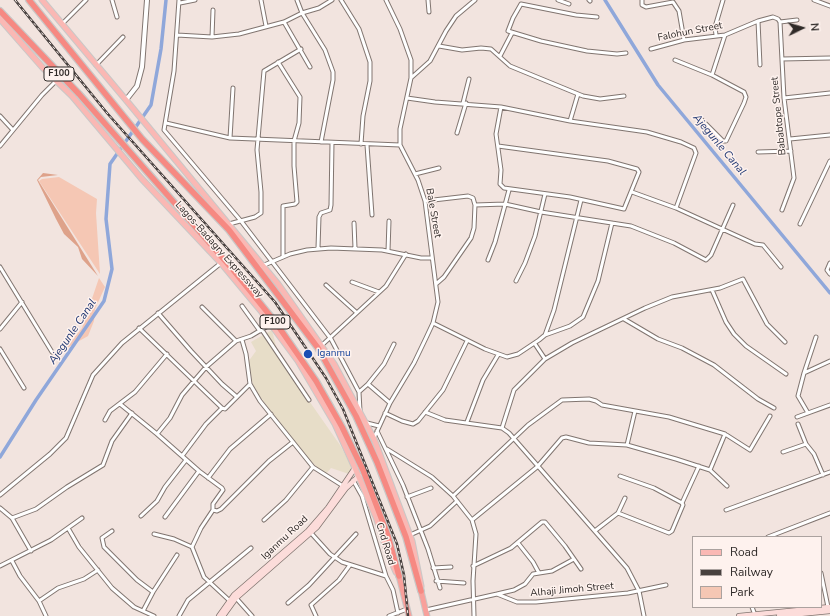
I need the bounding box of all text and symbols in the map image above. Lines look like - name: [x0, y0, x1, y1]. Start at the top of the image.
- north arrow: [782, 8, 822, 48]
- street label: Falohun Street: [657, 20, 723, 44]
- text: N: [807, 22, 822, 32]
- road number: F100: [44, 67, 74, 81]
- street label: Bababtope Street: [769, 76, 789, 156]
- water label: Ajegunle Canal: [690, 112, 748, 178]
- street label: Bale Street: [423, 187, 443, 239]
- street label: Lagos-Badagry Expressway: [172, 199, 266, 301]
- water label: Ajegunle Canal: [46, 297, 100, 367]
- road number: F100: [260, 315, 290, 329]
- marker: Iganmu: [302, 348, 314, 360]
- place label: Iganmu: [317, 348, 351, 360]
- street label: Iganmu Road: [259, 513, 311, 563]
- street label: Cnd Road: [373, 521, 397, 567]
- legend: [692, 536, 822, 608]
- text: Road: [730, 544, 758, 560]
- text: Railway: [730, 564, 773, 580]
- street label: Alhaji Jimoh Street: [530, 580, 614, 600]
- text: Park: [730, 584, 754, 600]

